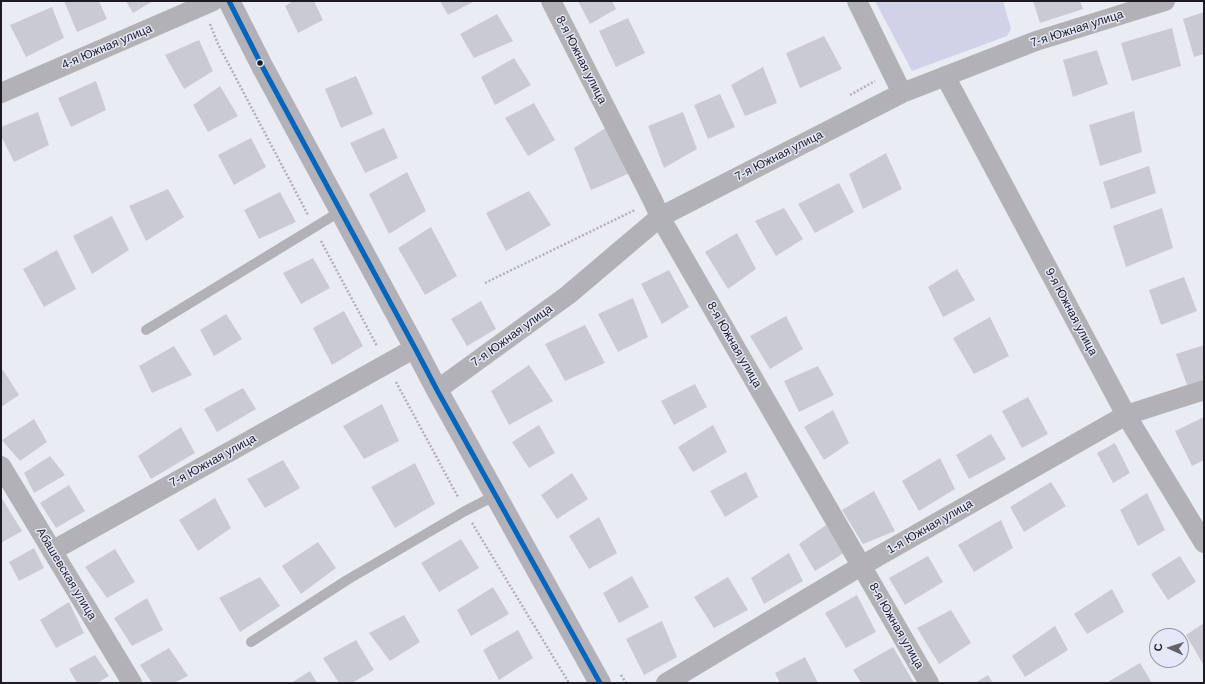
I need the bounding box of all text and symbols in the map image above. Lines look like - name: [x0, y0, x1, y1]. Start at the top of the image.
- street label: 7-я Южная улица: [1029, 7, 1125, 51]
- street label: 8-я Южная улица: [553, 14, 609, 106]
- street label: 4-я Южная улица: [60, 21, 154, 73]
- unlabelled marker: [255, 58, 265, 68]
- street label: 7-я Южная улица: [733, 128, 825, 184]
- street label: 9-я Южная улица: [1042, 266, 1100, 358]
- street label: 8-я Южная улица: [704, 299, 764, 391]
- street label: 7-я Южная улица: [469, 302, 555, 370]
- street label: 7-я Южная улица: [167, 431, 259, 491]
- street label: 1-я Южная улица: [884, 497, 976, 557]
- street label: Абашевская улица: [33, 525, 99, 623]
- street label: 8-я Южная улица: [866, 580, 926, 672]
- north arrow: [1149, 628, 1189, 668]
- text: С: [1152, 643, 1164, 652]

